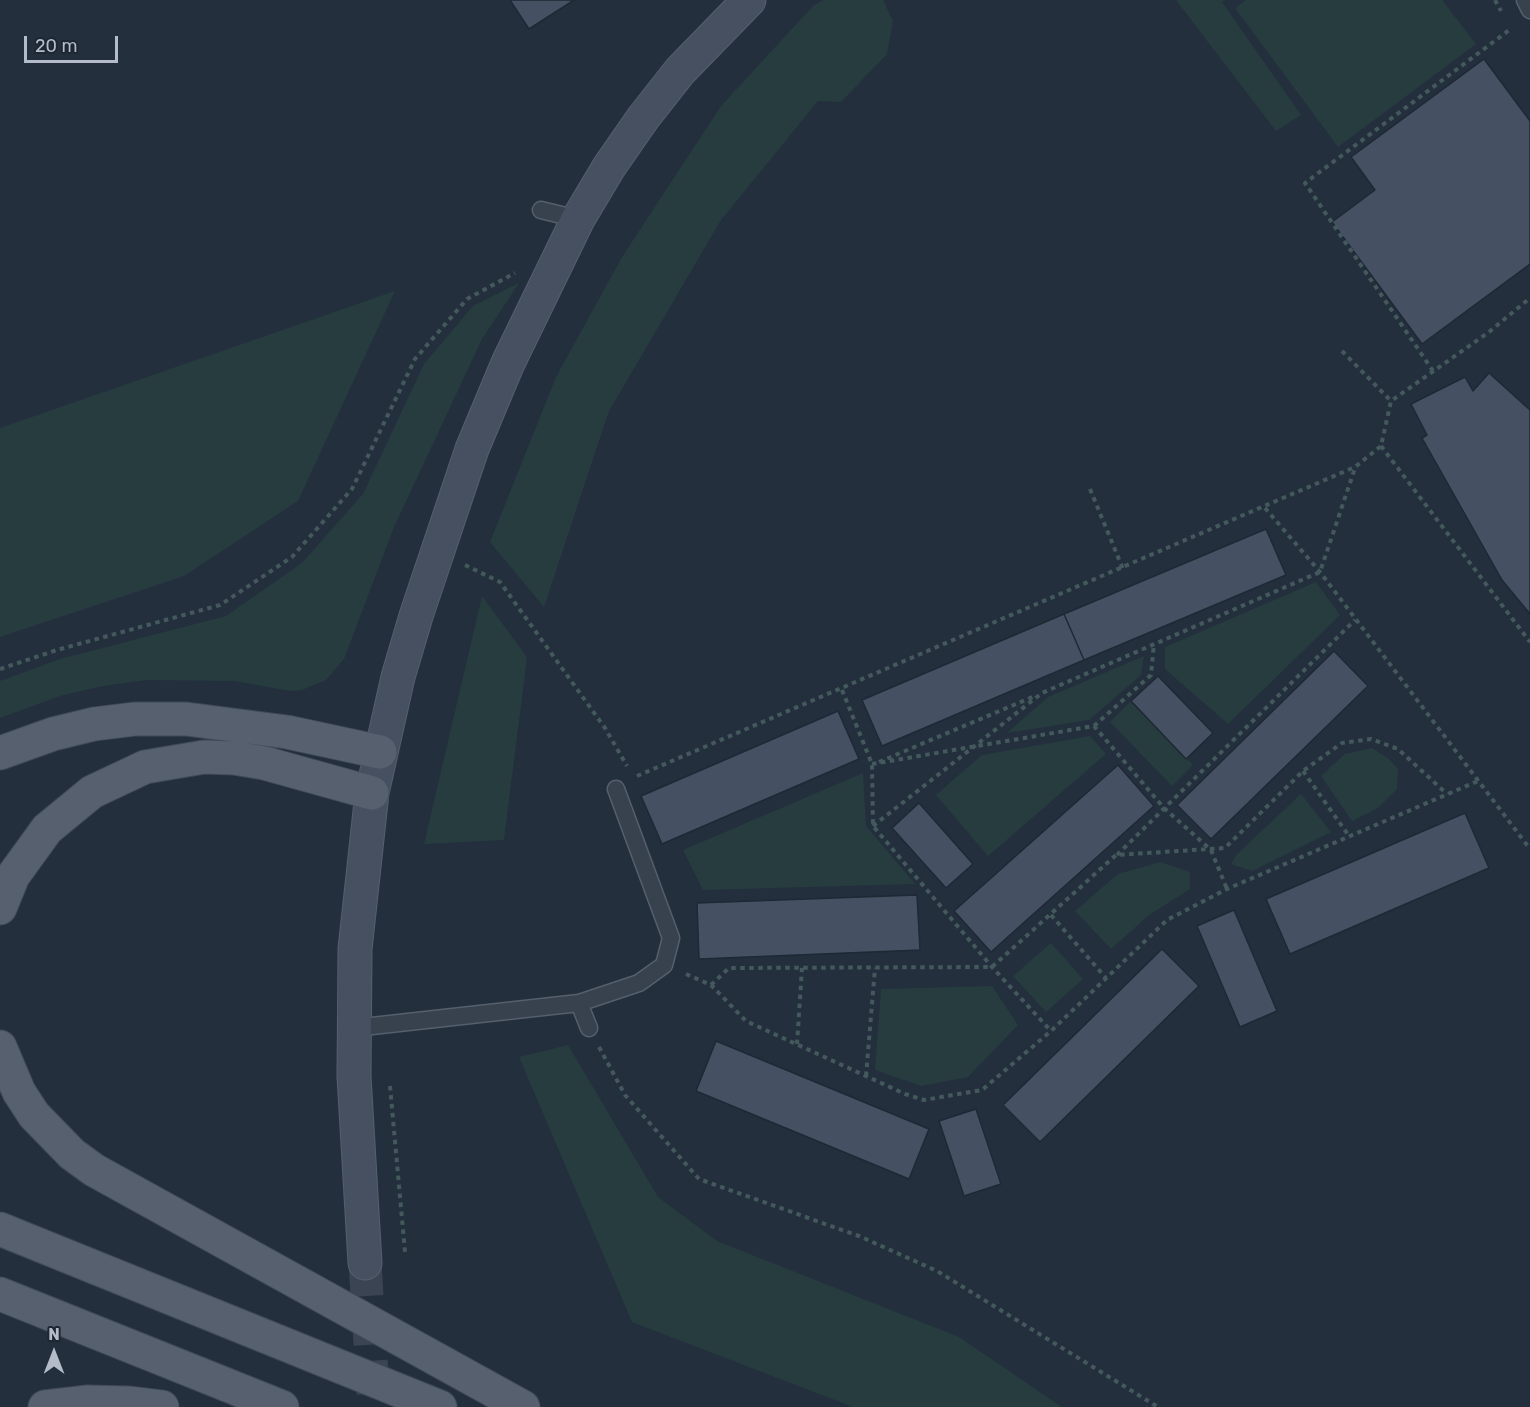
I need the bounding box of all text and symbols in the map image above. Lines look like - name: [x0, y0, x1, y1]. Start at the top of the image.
- scale bar: [27, 24, 122, 62]
- text: 20 m: [35, 35, 77, 57]
- north arrow: [24, 1323, 84, 1383]
- text: N: [48, 1325, 60, 1344]

